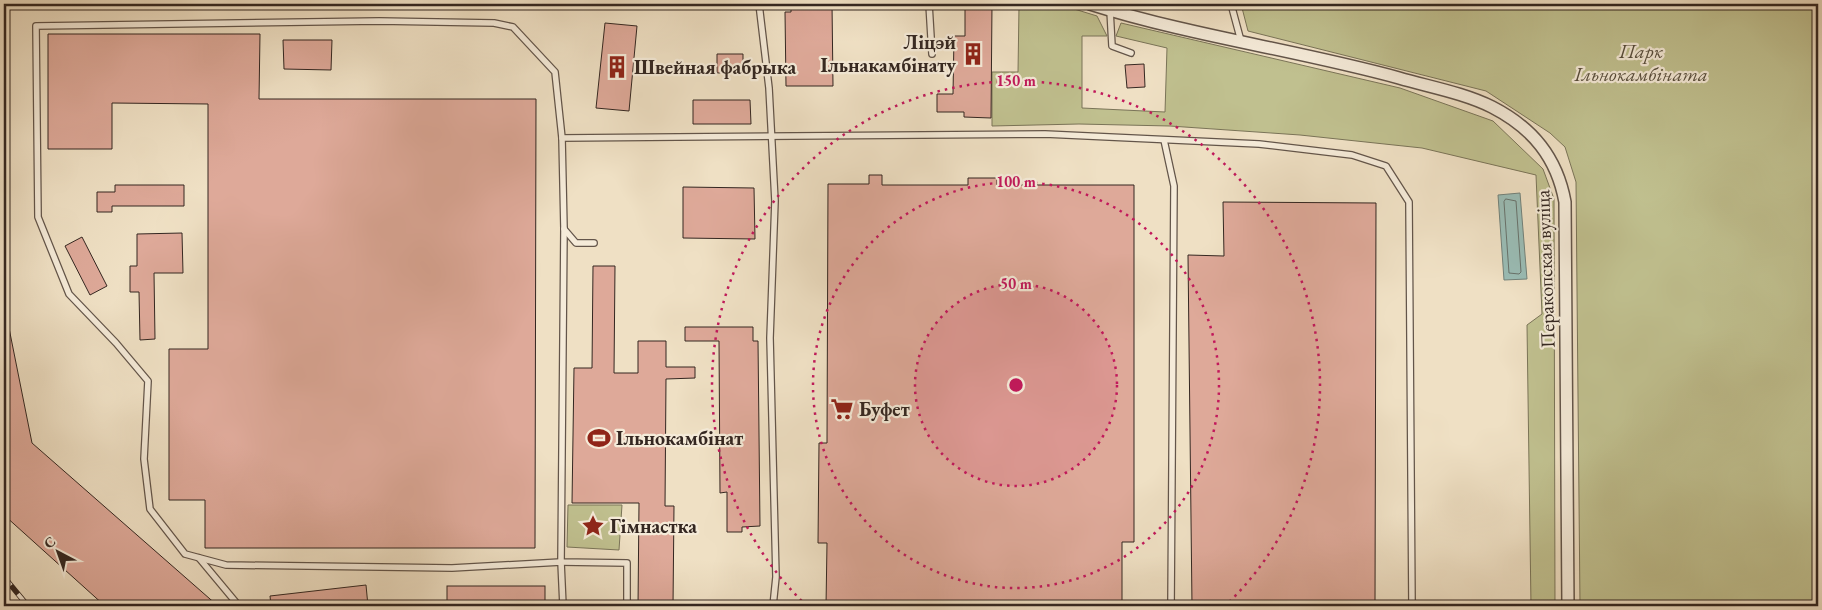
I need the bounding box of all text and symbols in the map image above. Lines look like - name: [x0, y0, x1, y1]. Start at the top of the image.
- place label: Ліцэй Ільнакамбінату: [821, 29, 956, 78]
- park label: Парк Ільнокамбіната: [1573, 38, 1708, 87]
- building icon: Ліцэй Ільнакамбінату: [960, 41, 986, 67]
- building icon: Швейная фабрыка: [604, 54, 630, 80]
- place label: Швейная фабрыка: [634, 54, 796, 80]
- text: 150 m: [996, 71, 1036, 90]
- text: 100 m: [996, 172, 1036, 191]
- street label: Перакопская вуліца: [1529, 189, 1561, 349]
- text: 50 m: [1000, 274, 1032, 293]
- centre of rings: [1007, 376, 1025, 394]
- supermarket icon: Буфет: [829, 396, 855, 422]
- place label: Буфет: [859, 396, 910, 422]
- sports icon: Ільнокамбінат: [586, 425, 612, 451]
- place label: Ільнокамбінат: [616, 425, 743, 451]
- place icon: Гімнастка: [580, 513, 606, 539]
- place label: Гімнастка: [610, 513, 697, 539]
- north arrow: [32, 528, 82, 578]
- text: С: [40, 532, 59, 552]

